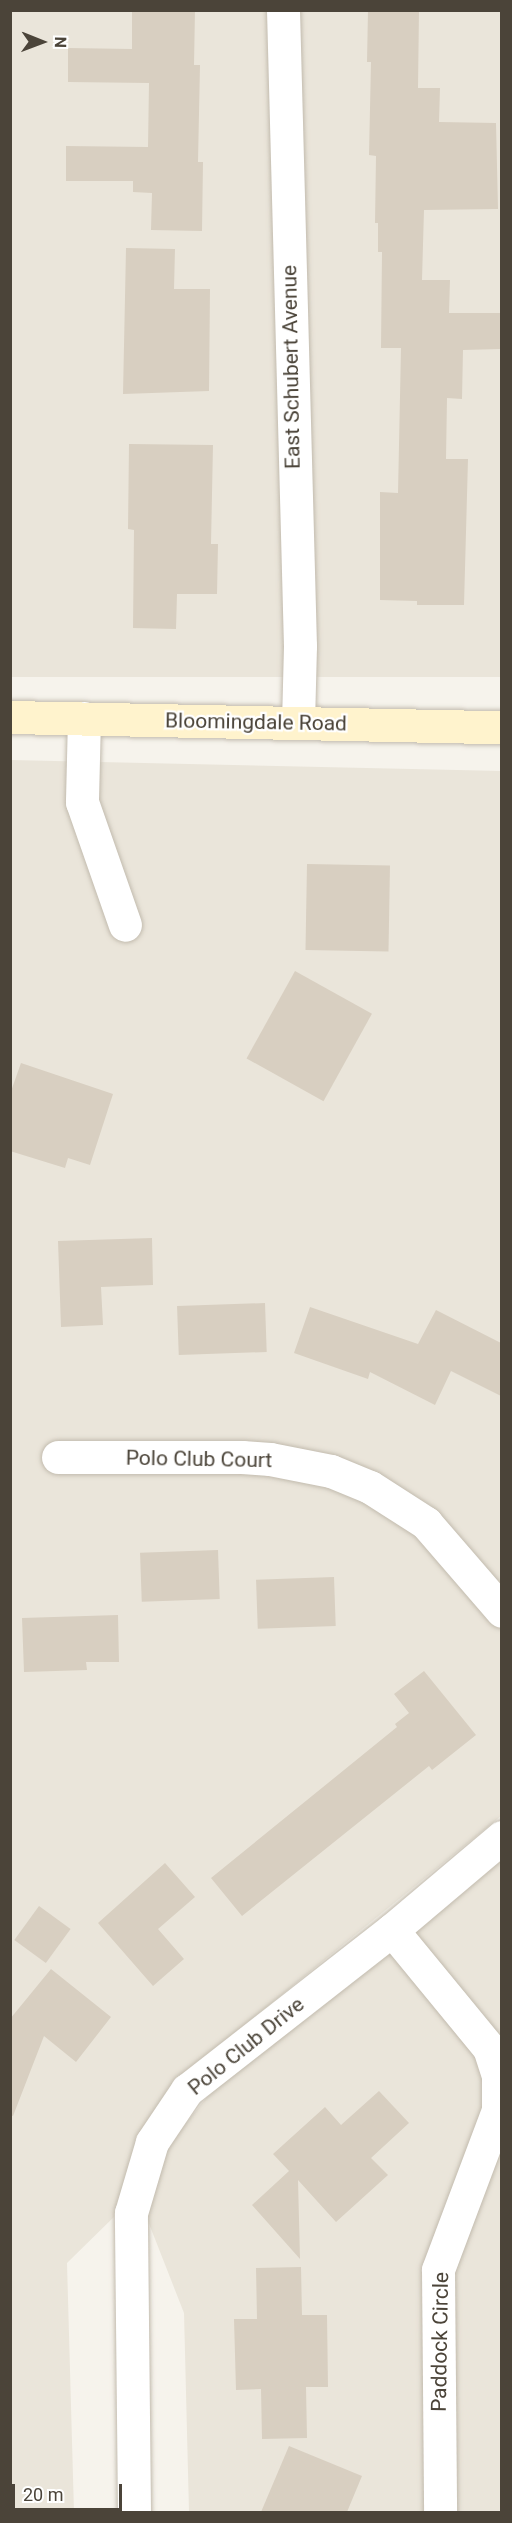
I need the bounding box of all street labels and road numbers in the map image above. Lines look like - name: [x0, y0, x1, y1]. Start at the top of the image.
- street label: East Schubert Avenue: [277, 265, 305, 469]
- street label: Bloomingdale Road: [165, 708, 347, 736]
- street label: Polo Club Court: [126, 1445, 272, 1473]
- street label: Polo Club Drive: [183, 1992, 309, 2100]
- street label: Paddock Circle: [426, 2272, 454, 2412]

